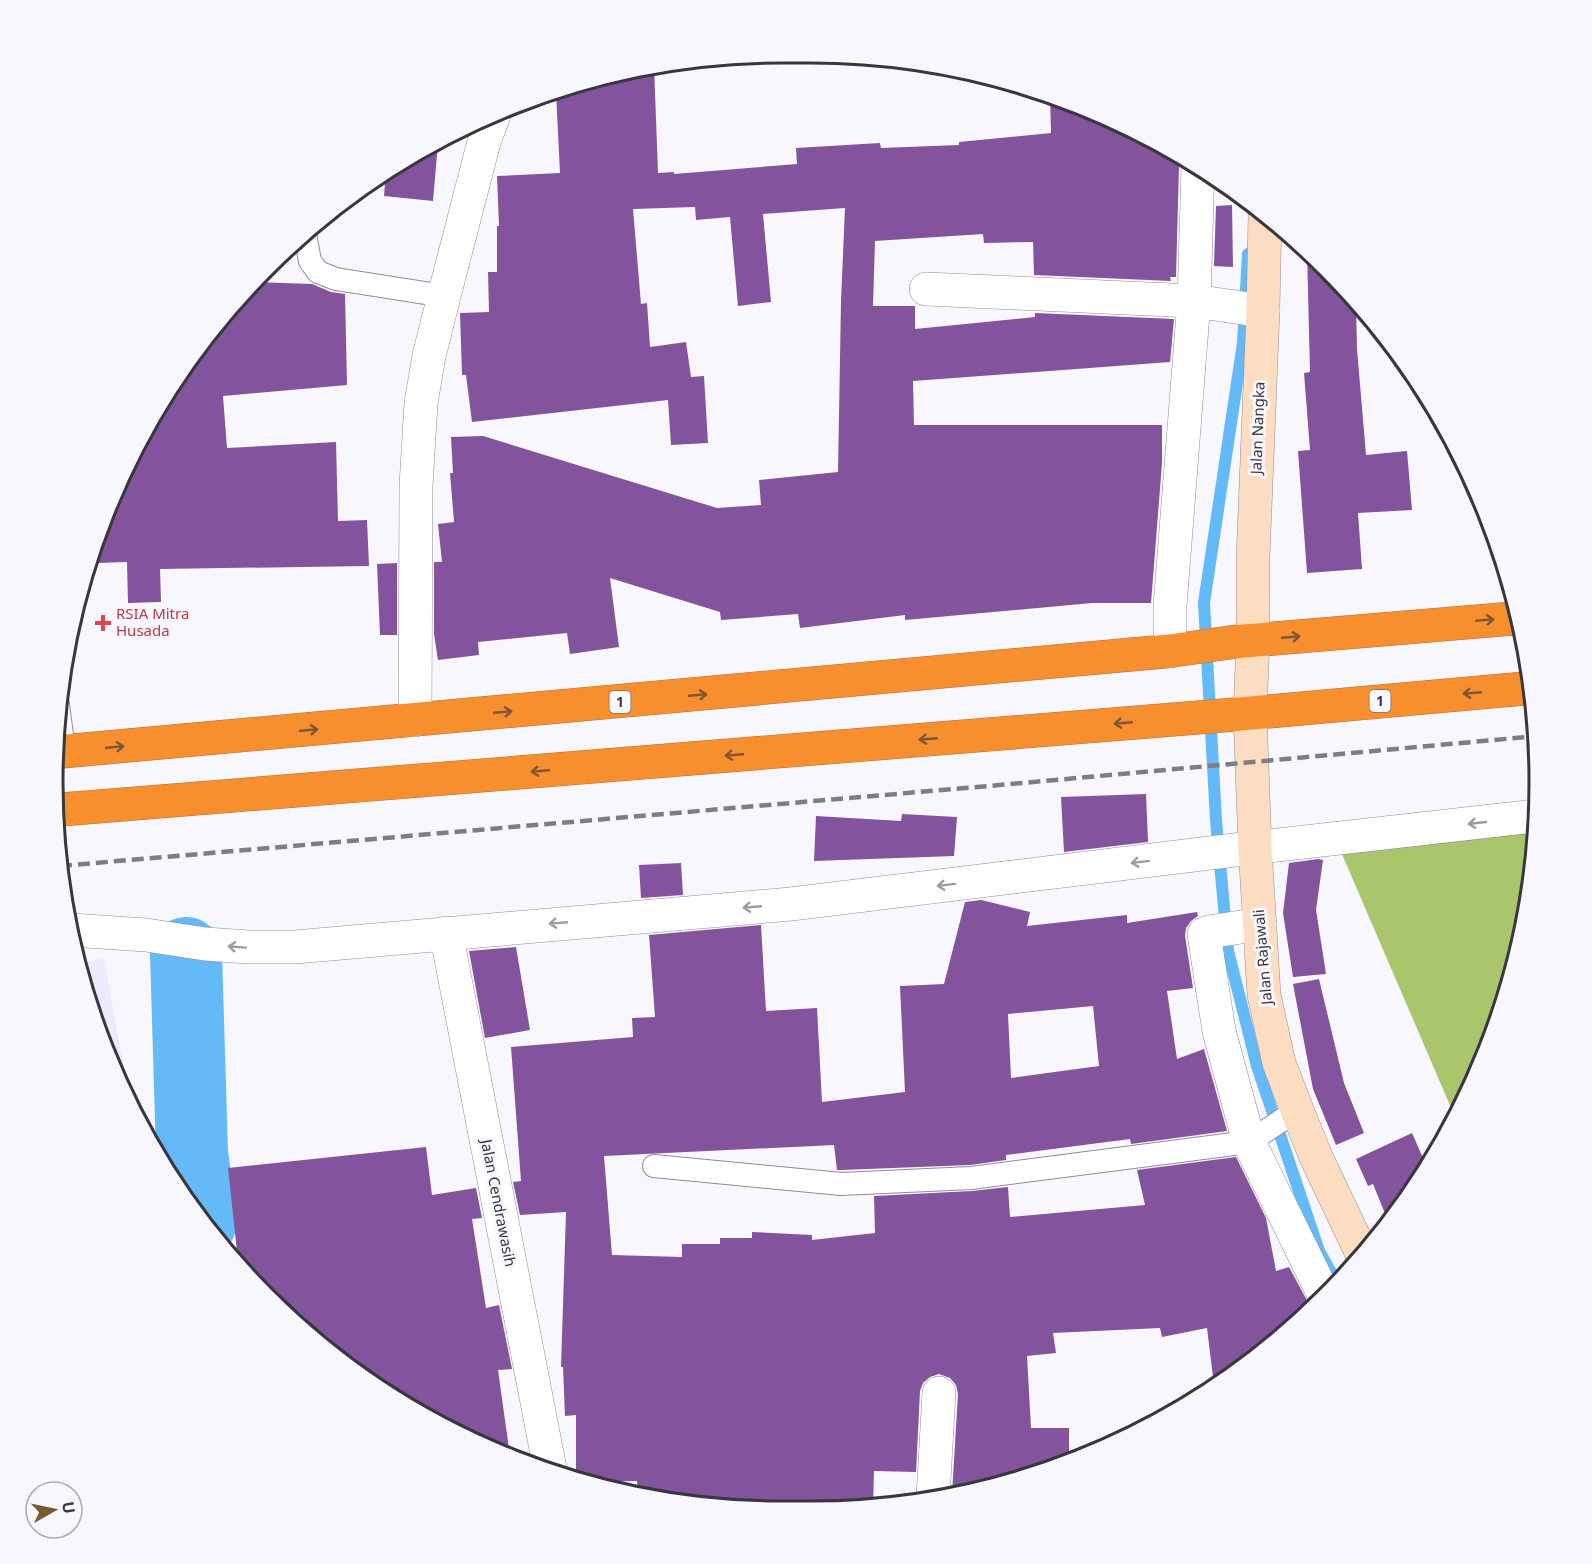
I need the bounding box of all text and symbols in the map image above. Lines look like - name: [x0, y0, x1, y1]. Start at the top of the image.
- street label: Jalan Nangka: [1245, 381, 1269, 477]
- place label: RSIA Mitra Husada: [116, 603, 189, 640]
- marker: RSIA Mitra Husada: [94, 614, 112, 632]
- one-way arrow: [1475, 615, 1495, 626]
- one-way arrow: [1281, 631, 1301, 642]
- one-way arrow: [1463, 688, 1482, 699]
- one-way arrow: [687, 689, 707, 700]
- road number: 1: [1370, 690, 1390, 712]
- road number: 1: [610, 691, 630, 713]
- one-way arrow: [493, 706, 513, 717]
- one-way arrow: [1113, 718, 1133, 729]
- one-way arrow: [299, 724, 319, 735]
- one-way arrow: [919, 734, 939, 745]
- one-way arrow: [104, 741, 124, 752]
- one-way arrow: [724, 750, 744, 761]
- one-way arrow: [530, 765, 550, 776]
- one-way arrow: [1468, 818, 1488, 829]
- one-way arrow: [1130, 857, 1150, 868]
- one-way arrow: [937, 880, 957, 891]
- one-way arrow: [743, 902, 763, 913]
- street label: Jalan Rajawali: [1248, 908, 1276, 1008]
- one-way arrow: [549, 918, 569, 929]
- one-way arrow: [227, 941, 247, 952]
- street label: Jalan Cendrawasih: [476, 1136, 521, 1268]
- north arrow: [24, 1480, 84, 1540]
- text: U: [57, 1500, 81, 1515]

